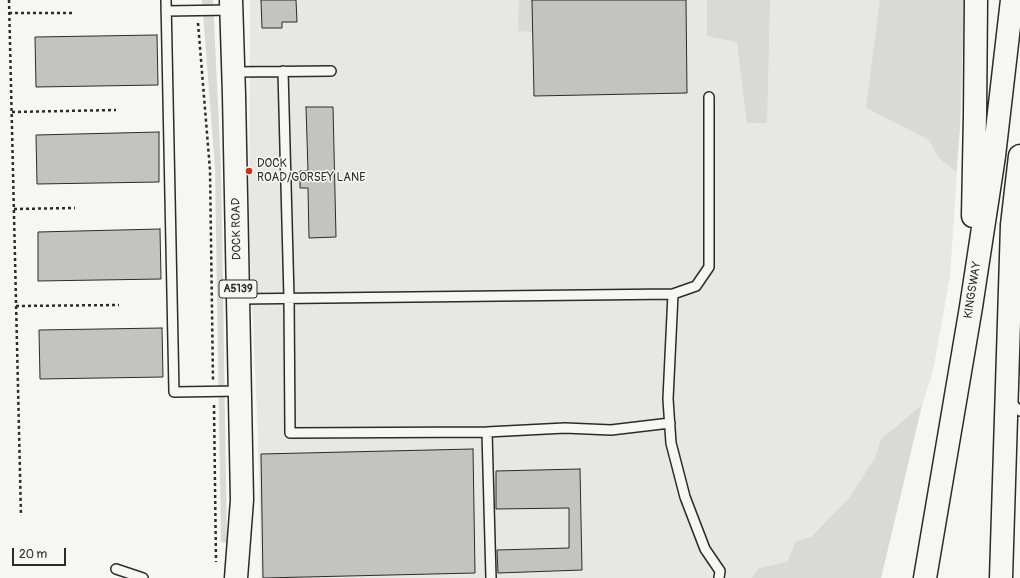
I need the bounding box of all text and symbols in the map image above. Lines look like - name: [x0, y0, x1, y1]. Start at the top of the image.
- place label: DOCK ROAD/GORSEY LANE: [257, 157, 365, 185]
- marker: DOCK ROAD/GORSEY LANE: [244, 166, 254, 176]
- street label: DOCK ROAD: [229, 198, 245, 260]
- street label: KINGSWAY: [961, 260, 985, 320]
- road number: A5139: [219, 280, 257, 298]
- scale bar: [14, 540, 68, 566]
- text: 20 m: [19, 547, 47, 562]

